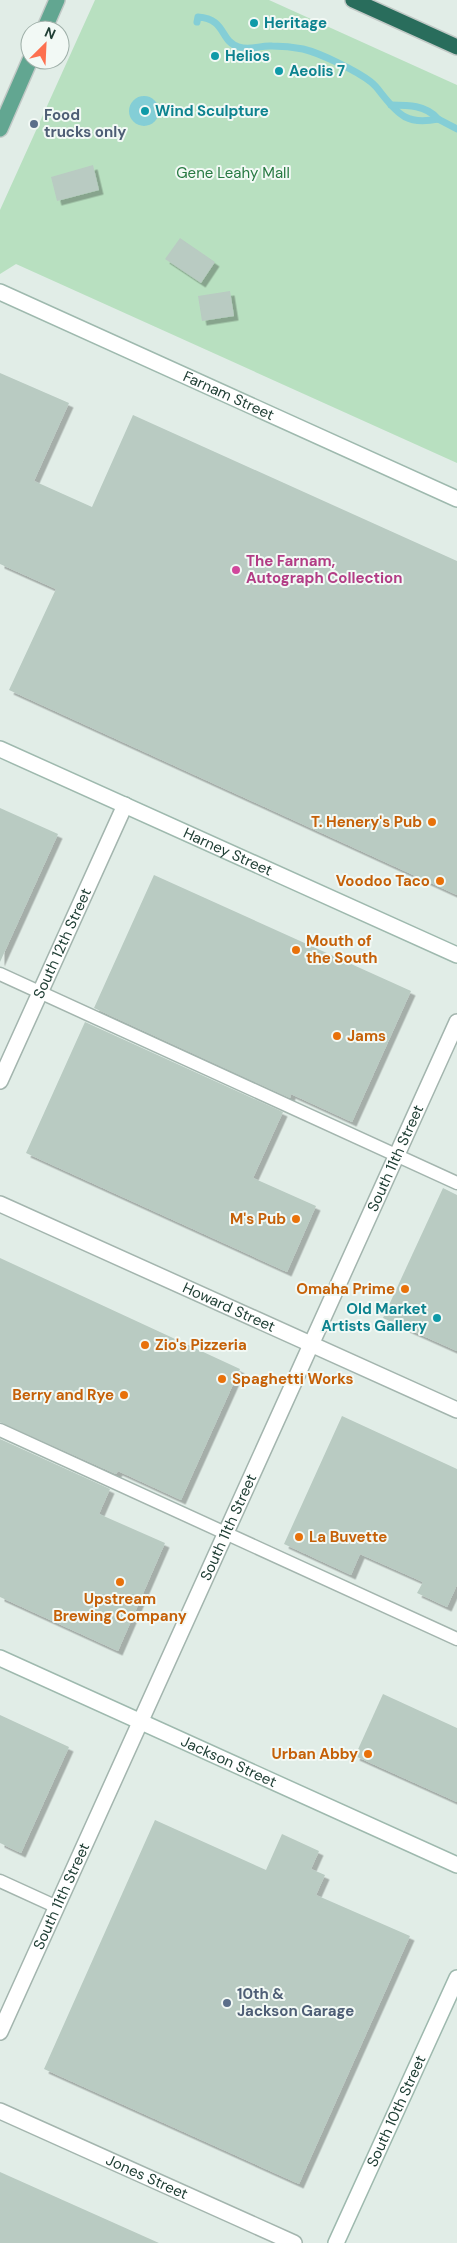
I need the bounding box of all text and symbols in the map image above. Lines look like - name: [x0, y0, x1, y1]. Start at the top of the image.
- place label: Heritage: [264, 13, 327, 33]
- marker: Heritage: [248, 17, 260, 29]
- north arrow: [20, 20, 70, 70]
- text: N: [42, 23, 59, 43]
- place label: Helios: [225, 46, 270, 66]
- marker: Helios: [209, 50, 221, 62]
- place label: Aeolis 7: [289, 61, 345, 81]
- marker: Aeolis 7: [273, 65, 285, 77]
- place label: Wind Sculpture: [155, 101, 269, 121]
- place label: Food trucks only: [44, 105, 126, 142]
- marker: Wind Sculpture: [139, 105, 151, 117]
- marker: Food trucks only: [28, 118, 40, 130]
- park label: Gene Leahy Mall: [176, 163, 290, 183]
- street label: Farnam Street: [180, 366, 277, 425]
- place label: The Farnam, Autograph Collection: [246, 551, 402, 588]
- marker: The Farnam, Autograph Collection: [230, 564, 242, 576]
- place label: T. Henery's Pub: [311, 812, 422, 832]
- marker: T. Henery's Pub: [426, 816, 438, 828]
- street label: Harney Street: [180, 823, 276, 881]
- place label: Voodoo Taco: [336, 871, 430, 891]
- marker: Voodoo Taco: [434, 875, 446, 887]
- street label: South 12th Street: [29, 885, 96, 1002]
- place label: Mouth of the South: [306, 931, 378, 968]
- marker: Mouth of the South: [290, 944, 302, 956]
- place label: Jams: [347, 1026, 386, 1046]
- marker: Jams: [331, 1030, 343, 1042]
- street label: South 11th Street: [362, 1102, 428, 1215]
- place label: M's Pub: [230, 1209, 286, 1229]
- marker: M's Pub: [290, 1213, 302, 1225]
- street label: Howard Street: [179, 1278, 278, 1337]
- place label: Omaha Prime: [296, 1279, 395, 1299]
- marker: Omaha Prime: [399, 1283, 411, 1295]
- place label: Old Market Artists Gallery: [321, 1299, 427, 1336]
- marker: Old Market Artists Gallery: [431, 1312, 443, 1324]
- place label: Zio's Pizzeria: [155, 1335, 247, 1355]
- marker: Zio's Pizzeria: [139, 1339, 151, 1351]
- place label: Spaghetti Works: [232, 1369, 353, 1389]
- marker: Spaghetti Works: [216, 1373, 228, 1385]
- place label: Berry and Rye: [12, 1385, 114, 1405]
- marker: Berry and Rye: [118, 1389, 130, 1401]
- street label: South 11th Street: [196, 1471, 261, 1584]
- place label: La Buvette: [309, 1527, 387, 1547]
- marker: La Buvette: [293, 1531, 305, 1543]
- marker: Upstream Brewing Company: [114, 1576, 126, 1588]
- place label: Upstream Brewing Company: [53, 1589, 187, 1626]
- street label: Jackson Street: [178, 1731, 280, 1792]
- place label: Urban Abby: [272, 1744, 358, 1764]
- marker: Urban Abby: [362, 1748, 374, 1760]
- street label: South 11th Street: [29, 1840, 94, 1953]
- place label: 10th & Jackson Garage: [237, 1984, 354, 2021]
- marker: 10th & Jackson Garage: [221, 1997, 233, 2009]
- street label: South 10th Street: [362, 2052, 430, 2170]
- street label: Jones Street: [103, 2150, 191, 2204]

